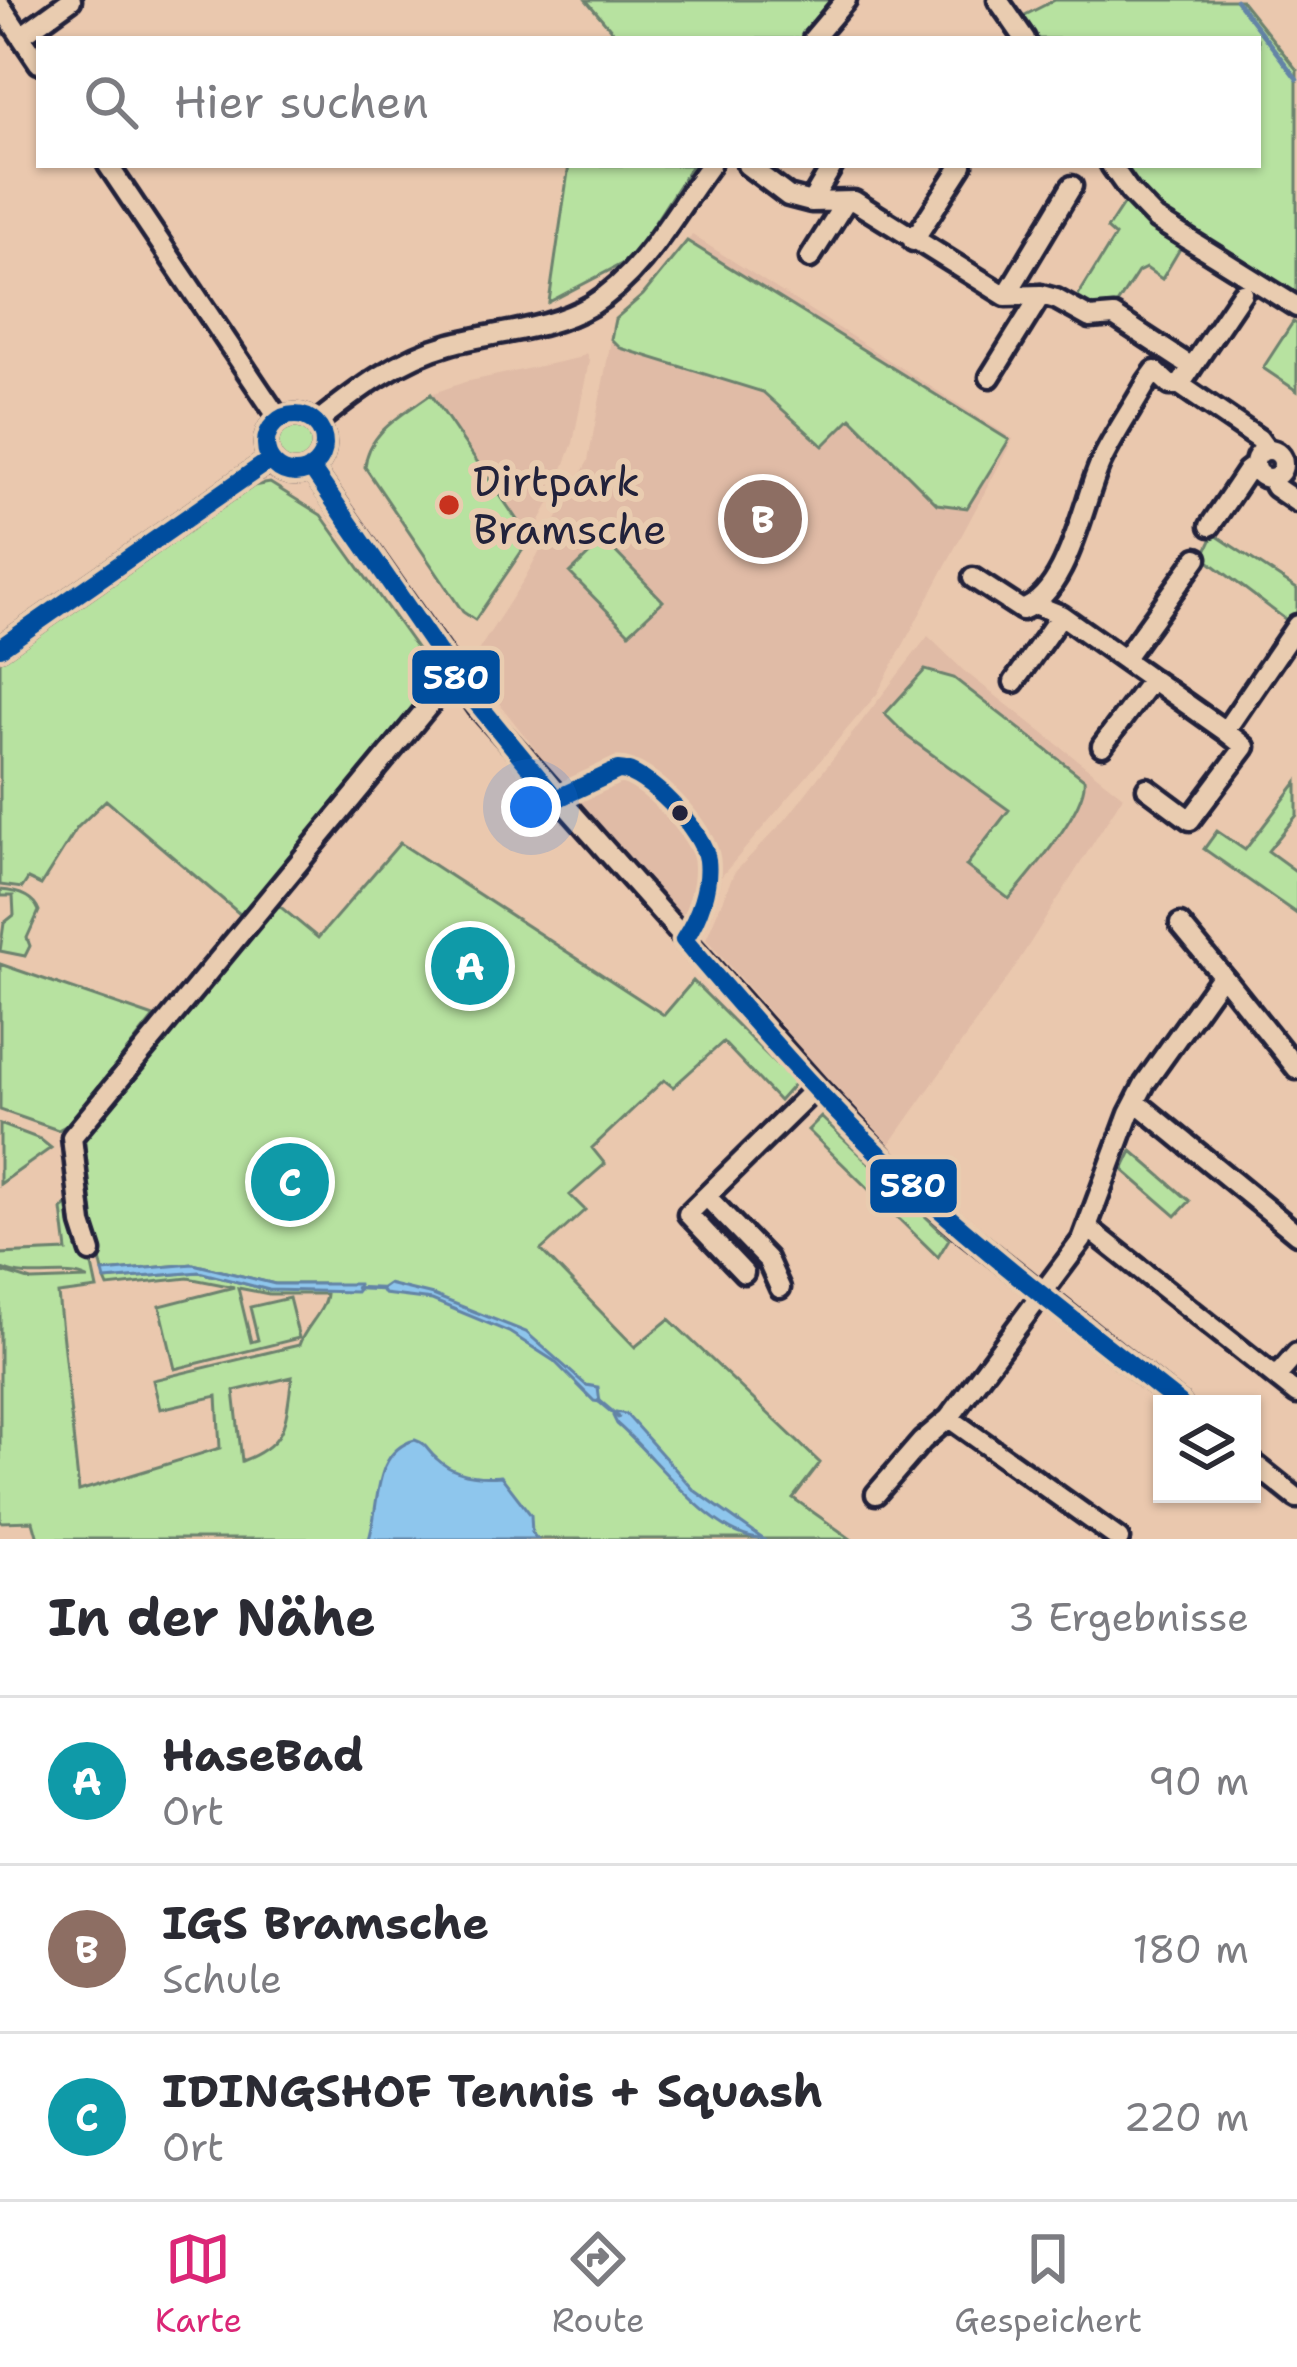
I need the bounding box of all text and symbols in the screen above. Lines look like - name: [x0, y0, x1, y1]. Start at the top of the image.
- search box: [36, 36, 1261, 168]
- icon: search: [78, 69, 144, 135]
- text: Hier suchen: [174, 72, 429, 132]
- place label: Dirtpark Bramsche: [473, 453, 667, 557]
- pin: B: [724, 474, 802, 564]
- marker: Dirtpark Bramsche: [436, 492, 462, 518]
- line badge: 580: [410, 648, 502, 706]
- text: 580: [423, 655, 489, 700]
- your location: [501, 777, 561, 837]
- unlabelled marker: [669, 802, 691, 824]
- pin: A: [431, 921, 509, 1011]
- pin: C: [251, 1137, 329, 1227]
- line badge: 580: [868, 1157, 959, 1215]
- text: 580: [880, 1163, 946, 1208]
- map controls: [1153, 1395, 1261, 1503]
- button: layers: [1153, 1395, 1261, 1503]
- text: In der Nähe: [48, 1583, 376, 1651]
- text: 3 Ergebnisse: [1008, 1591, 1249, 1643]
- text: HaseBad: [162, 1725, 364, 1785]
- text: A: [72, 1755, 102, 1807]
- text: 90 m: [1148, 1755, 1249, 1807]
- text: Ort: [162, 1785, 224, 1837]
- text: IGS Bramsche: [162, 1893, 489, 1953]
- text: B: [75, 1923, 99, 1975]
- text: 180 m: [1133, 1923, 1249, 1975]
- text: Schule: [162, 1953, 282, 2005]
- text: IDINGSHOF Tennis + Squash: [162, 2061, 823, 2121]
- text: C: [75, 2091, 99, 2143]
- text: 220 m: [1123, 2091, 1249, 2143]
- text: Ort: [162, 2121, 224, 2173]
- tab: Karte: [155, 2226, 242, 2343]
- tab: Route: [552, 2226, 645, 2343]
- tab: Gespeichert: [954, 2226, 1142, 2343]

